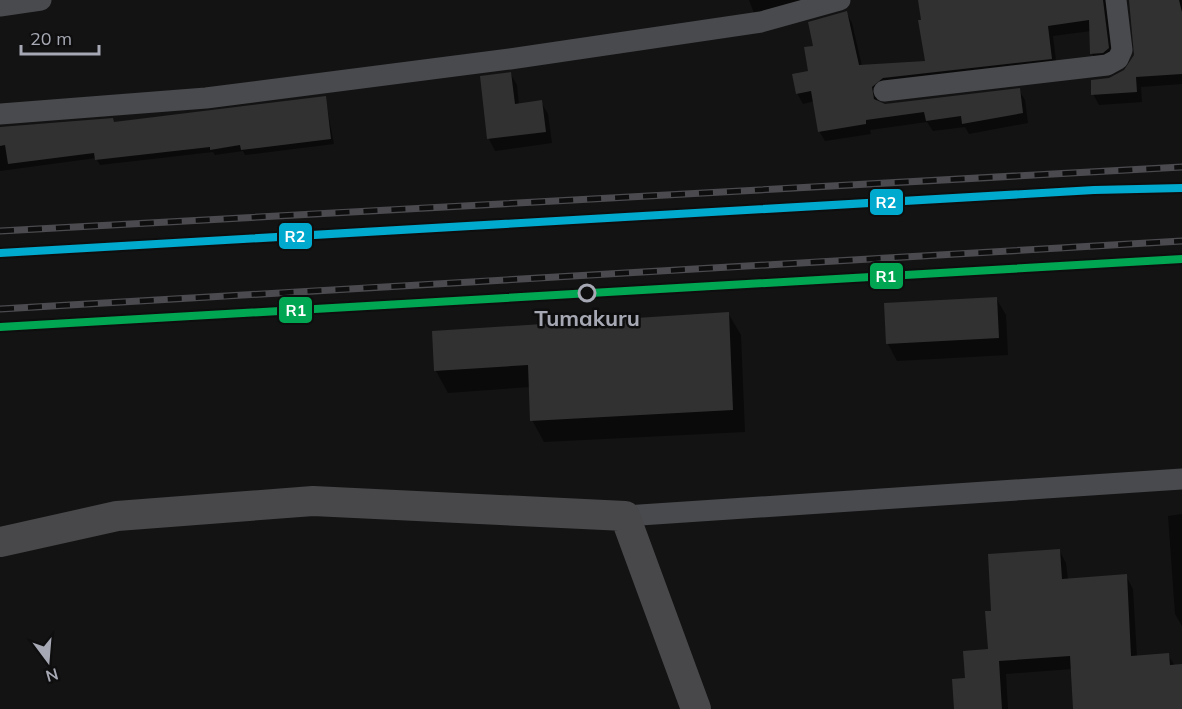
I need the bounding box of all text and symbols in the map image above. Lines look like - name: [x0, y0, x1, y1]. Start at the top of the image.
- scale bar: [21, 18, 99, 56]
- text: 20 m: [30, 27, 72, 50]
- line badge: R2: [869, 188, 904, 216]
- text: R2: [876, 192, 896, 212]
- line badge: R2: [278, 222, 313, 250]
- text: R2: [285, 226, 305, 246]
- line badge: R1: [869, 262, 904, 290]
- text: R1: [876, 266, 896, 286]
- marker: Tumakuru: [578, 284, 596, 302]
- line badge: R1: [278, 296, 313, 324]
- text: R1: [286, 300, 306, 320]
- place label: Tumakuru: [534, 304, 640, 332]
- north arrow: [18, 631, 78, 691]
- text: N: [44, 664, 61, 687]

